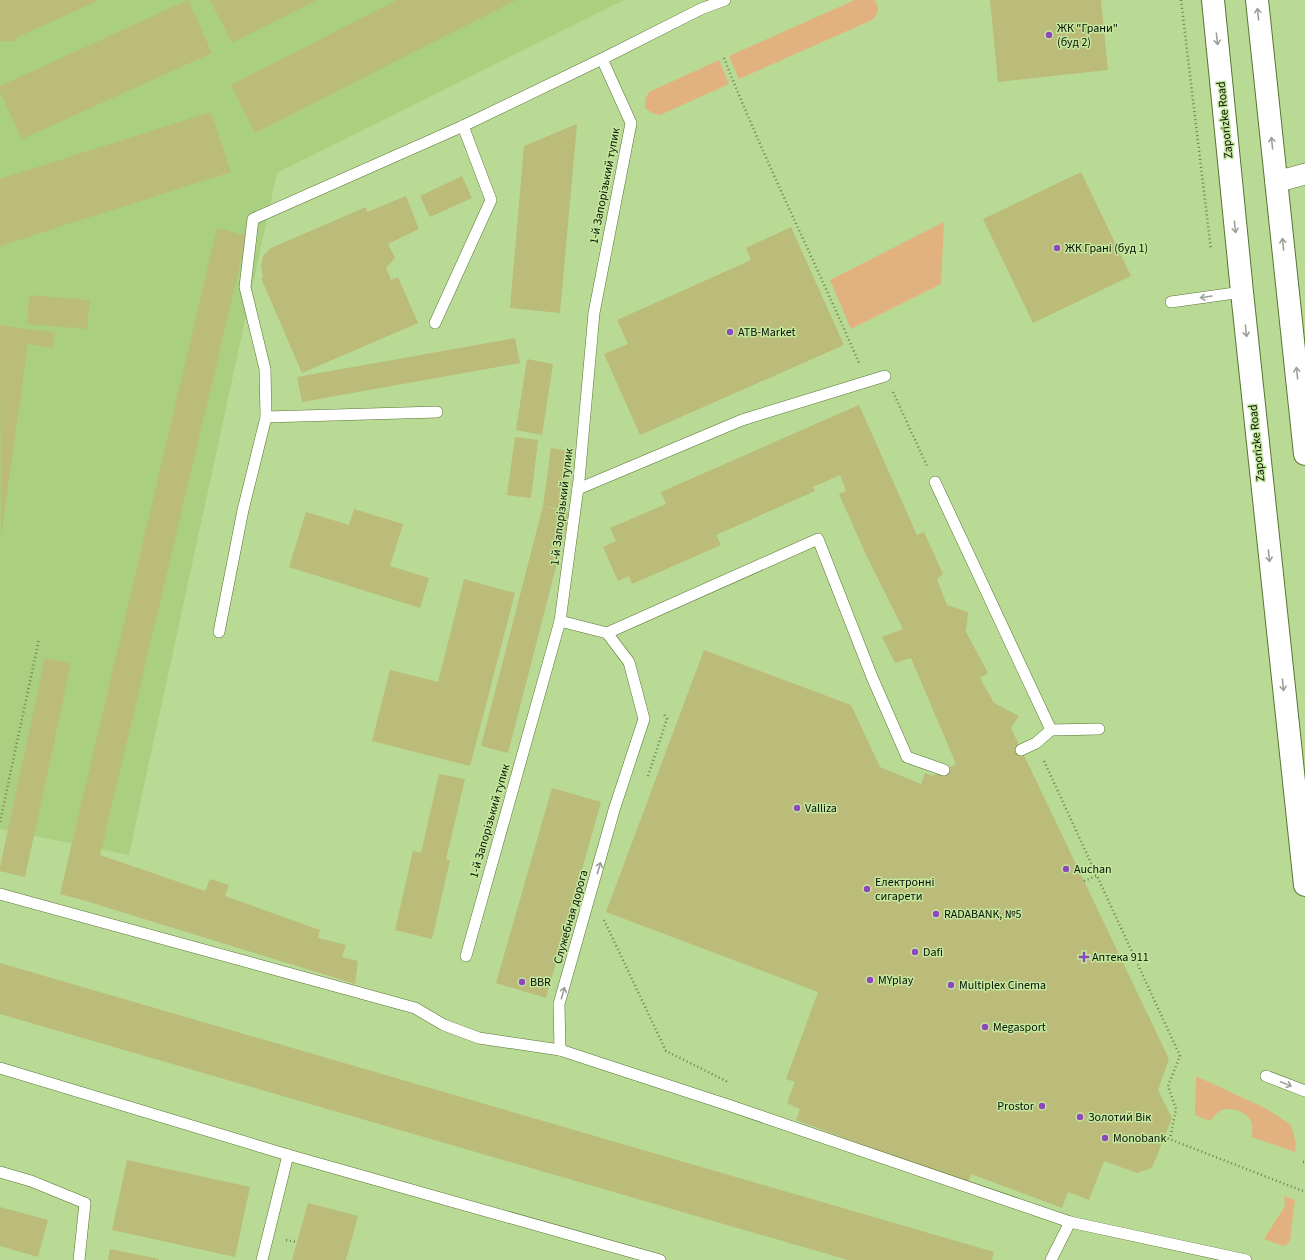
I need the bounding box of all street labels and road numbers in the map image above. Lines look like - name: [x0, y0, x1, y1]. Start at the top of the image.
- street label: Zaporizke Road: [1212, 81, 1238, 159]
- street label: 1-й Запорізький тупик: [585, 126, 625, 246]
- street label: Zaporizke Road: [1244, 404, 1270, 482]
- street label: 1-й Запорізький тупик: [546, 447, 578, 567]
- street label: 1-й Запорізький тупик: [466, 762, 514, 880]
- street label: Служебная дорога: [549, 868, 593, 966]

